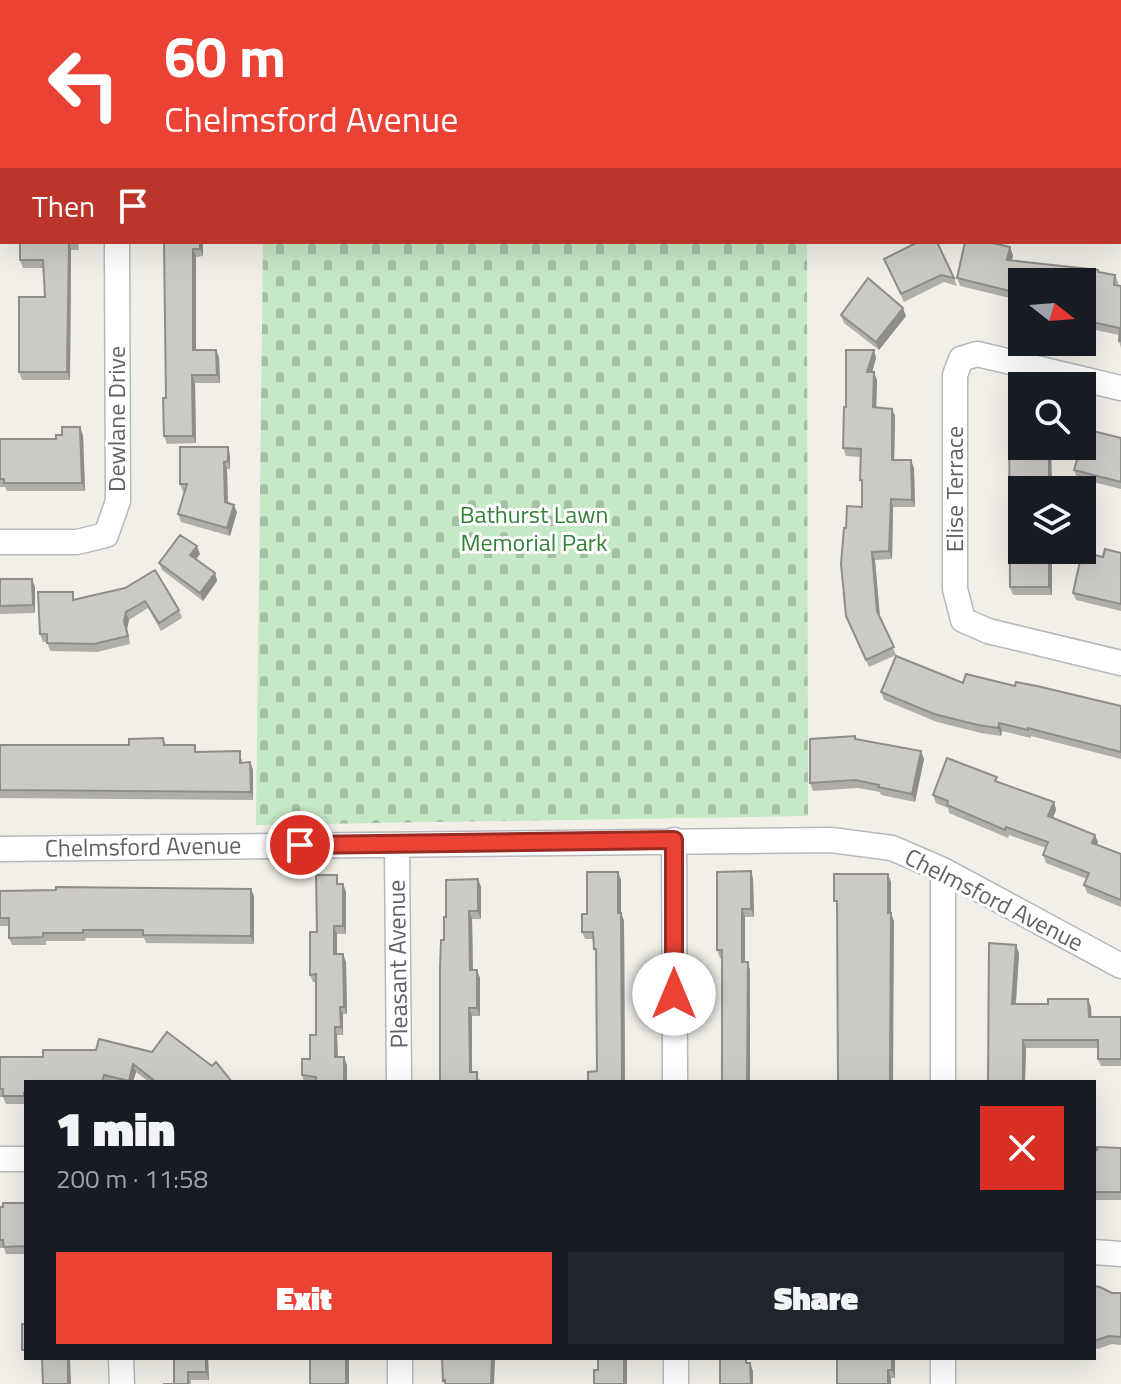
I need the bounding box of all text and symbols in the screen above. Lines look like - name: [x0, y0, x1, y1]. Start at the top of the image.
- text: 60 m: [164, 14, 286, 99]
- icon: left: [32, 32, 136, 136]
- text: Chelmsford Avenue: [164, 91, 458, 146]
- text: Then: [32, 183, 95, 229]
- icon: arrive: [111, 184, 155, 228]
- north arrow: [1008, 268, 1096, 356]
- map controls: [1008, 268, 1096, 564]
- street label: Dewlane Drive: [98, 346, 134, 492]
- button: search: [1008, 372, 1096, 460]
- street label: Elise Terrace: [936, 426, 972, 552]
- button: layers: [1008, 476, 1096, 564]
- park label: Bathurst Lawn Memorial Park: [460, 496, 608, 560]
- pin: [266, 811, 334, 879]
- icon: arrive: [278, 823, 322, 867]
- street label: Chelmsford Avenue: [45, 826, 241, 866]
- street label: Chelmsford Avenue: [899, 839, 1090, 960]
- street label: Pleasant Avenue: [378, 879, 416, 1049]
- position arrow: [632, 952, 716, 1036]
- text: 1 min: [56, 1092, 175, 1165]
- button: close: [980, 1106, 1064, 1190]
- text: 200 m · 11:58: [56, 1159, 208, 1198]
- button: Exit: [56, 1252, 552, 1344]
- button: Share: [568, 1252, 1064, 1344]

